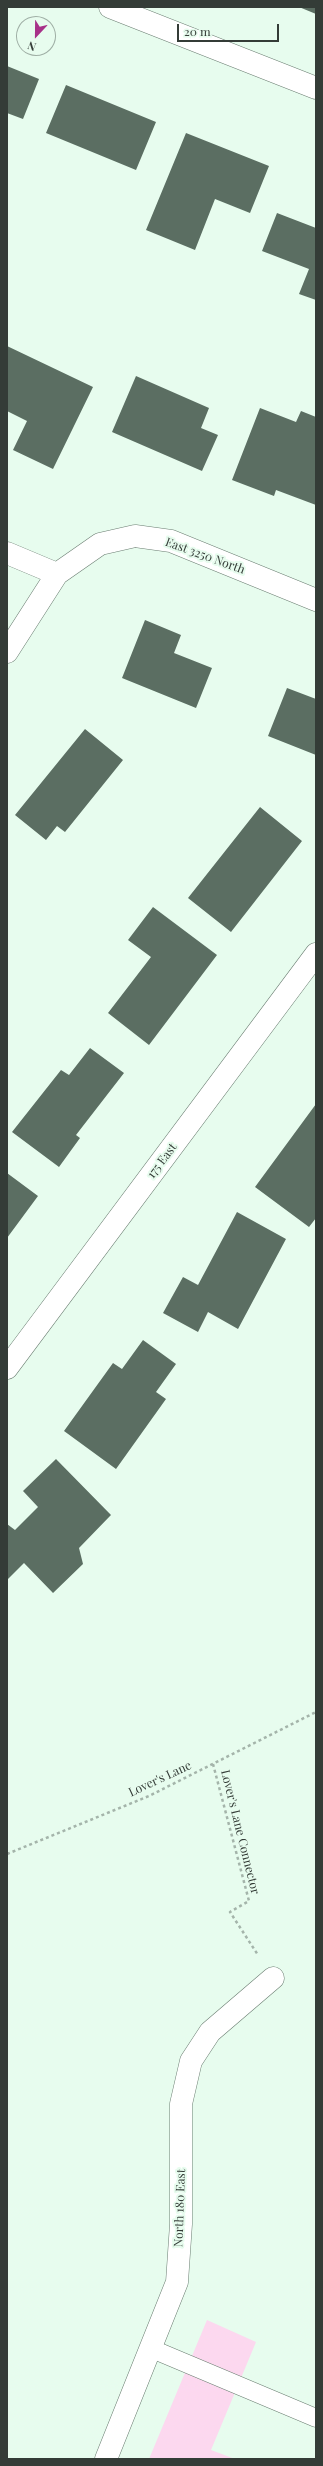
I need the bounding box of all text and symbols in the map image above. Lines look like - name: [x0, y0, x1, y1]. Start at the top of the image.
- north arrow: [16, 16, 56, 56]
- scale bar: [179, 16, 281, 42]
- text: 20 m: [184, 23, 211, 39]
- text: N: [25, 38, 38, 55]
- street label: East 3250 North: [163, 535, 247, 577]
- street label: 175 East: [144, 1141, 180, 1181]
- street label: Lover's Lane: [126, 1758, 194, 1800]
- street label: Lover's Lane Connector: [218, 1768, 262, 1896]
- street label: North 180 East: [171, 2169, 189, 2247]

